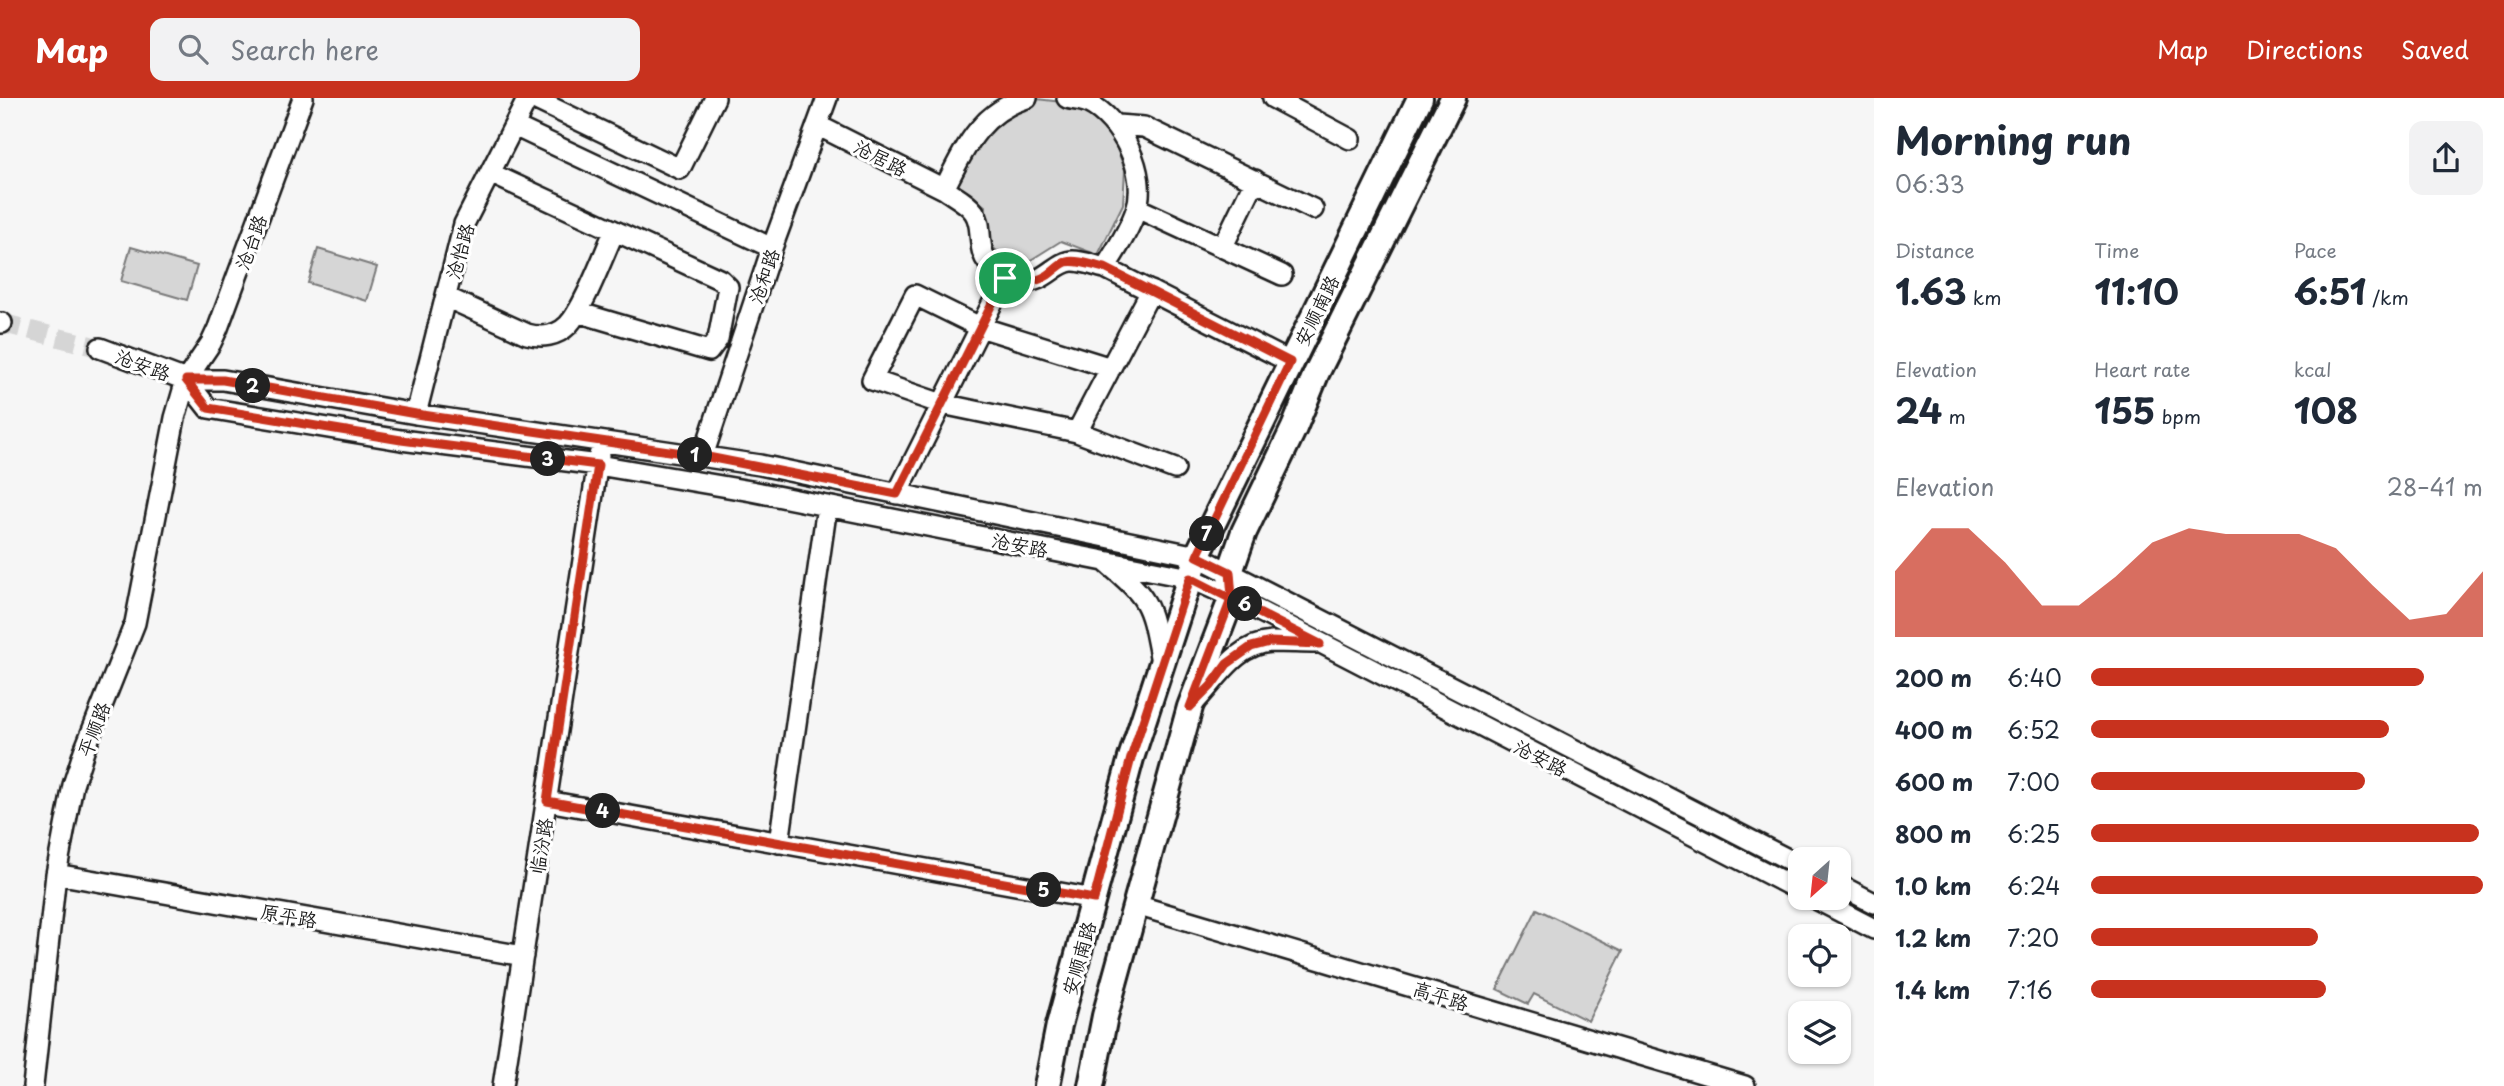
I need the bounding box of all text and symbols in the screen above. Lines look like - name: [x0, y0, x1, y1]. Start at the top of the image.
- search box: [150, 18, 640, 81]
- text: Map: [35, 24, 108, 74]
- icon: search: [174, 30, 212, 68]
- text: Search here: [230, 30, 379, 69]
- text: Map: [2157, 31, 2208, 67]
- text: Directions: [2246, 31, 2363, 67]
- text: Saved: [2401, 31, 2469, 67]
- text: Morning run: [1895, 111, 2131, 168]
- button: share: [2409, 121, 2483, 195]
- street label: 沧居路: [849, 132, 913, 182]
- text: 06:33: [1895, 166, 1965, 201]
- street label: 沧台路: [227, 210, 273, 274]
- street label: 沧怡路: [438, 220, 480, 282]
- text: Distance: [1895, 236, 1975, 264]
- text: Time: [2094, 236, 2139, 264]
- text: Pace: [2294, 236, 2337, 264]
- street label: 沧和路: [740, 244, 786, 308]
- pin: [975, 248, 1035, 308]
- icon: arrive: [986, 259, 1024, 297]
- text: 1.63: [1895, 264, 1967, 317]
- text: 11:10: [2094, 264, 2179, 317]
- text: 6:51: [2294, 264, 2366, 317]
- street label: 安顺南路: [1287, 270, 1345, 350]
- text: km: [1967, 283, 2001, 311]
- text: /km: [2366, 283, 2409, 311]
- street label: 沧安路: [111, 341, 175, 387]
- text: Elevation: [1895, 355, 1977, 383]
- text: Heart rate: [2094, 355, 2190, 383]
- text: kcal: [2294, 355, 2332, 383]
- pin: 2: [236, 368, 270, 404]
- text: 2: [246, 371, 259, 399]
- text: 24: [1895, 383, 1942, 436]
- text: 155: [2094, 383, 2156, 436]
- text: 108: [2294, 383, 2358, 436]
- text: m: [1942, 402, 1966, 430]
- text: bpm: [2156, 402, 2201, 430]
- pin: 1: [678, 438, 712, 472]
- text: 1: [690, 440, 699, 468]
- pin: 3: [530, 442, 566, 476]
- text: 3: [541, 444, 554, 472]
- text: Elevation: [1895, 469, 1994, 504]
- text: 28–41 m: [2387, 469, 2483, 504]
- pin: 7: [1190, 516, 1224, 551]
- text: 7: [1201, 519, 1212, 547]
- street label: 沧安路: [989, 525, 1051, 563]
- pin: 6: [1228, 587, 1262, 622]
- text: 6: [1238, 589, 1251, 617]
- text: 200 m: [1895, 660, 1972, 695]
- text: 6:40: [2007, 660, 2062, 695]
- street label: 平顺路: [70, 697, 116, 761]
- text: 400 m: [1895, 712, 1973, 747]
- text: 6:52: [2007, 712, 2060, 747]
- street label: 沧安路: [1509, 732, 1573, 782]
- text: 600 m: [1895, 764, 1973, 799]
- text: 7:00: [2007, 764, 2060, 799]
- pin: 4: [586, 794, 620, 828]
- text: 4: [596, 796, 609, 824]
- street label: 临汾路: [522, 816, 558, 876]
- text: 800 m: [1895, 816, 1972, 851]
- text: 6:25: [2007, 816, 2060, 851]
- north arrow: [1788, 847, 1852, 910]
- map controls: [1788, 847, 1851, 1064]
- text: 1.0 km: [1895, 868, 1972, 903]
- text: 6:24: [2007, 868, 2061, 903]
- pin: 5: [1026, 872, 1062, 908]
- text: 5: [1037, 875, 1050, 903]
- street label: 原平路: [258, 896, 320, 934]
- street label: 安顺南路: [1054, 918, 1102, 998]
- text: 1.2 km: [1895, 920, 1971, 955]
- text: 7:20: [2007, 920, 2059, 955]
- button: locate: [1788, 924, 1851, 987]
- text: 1.4 km: [1895, 972, 1970, 1007]
- text: 7:16: [2007, 972, 2053, 1007]
- street label: 高平路: [1410, 973, 1472, 1017]
- button: layers: [1788, 1001, 1851, 1064]

